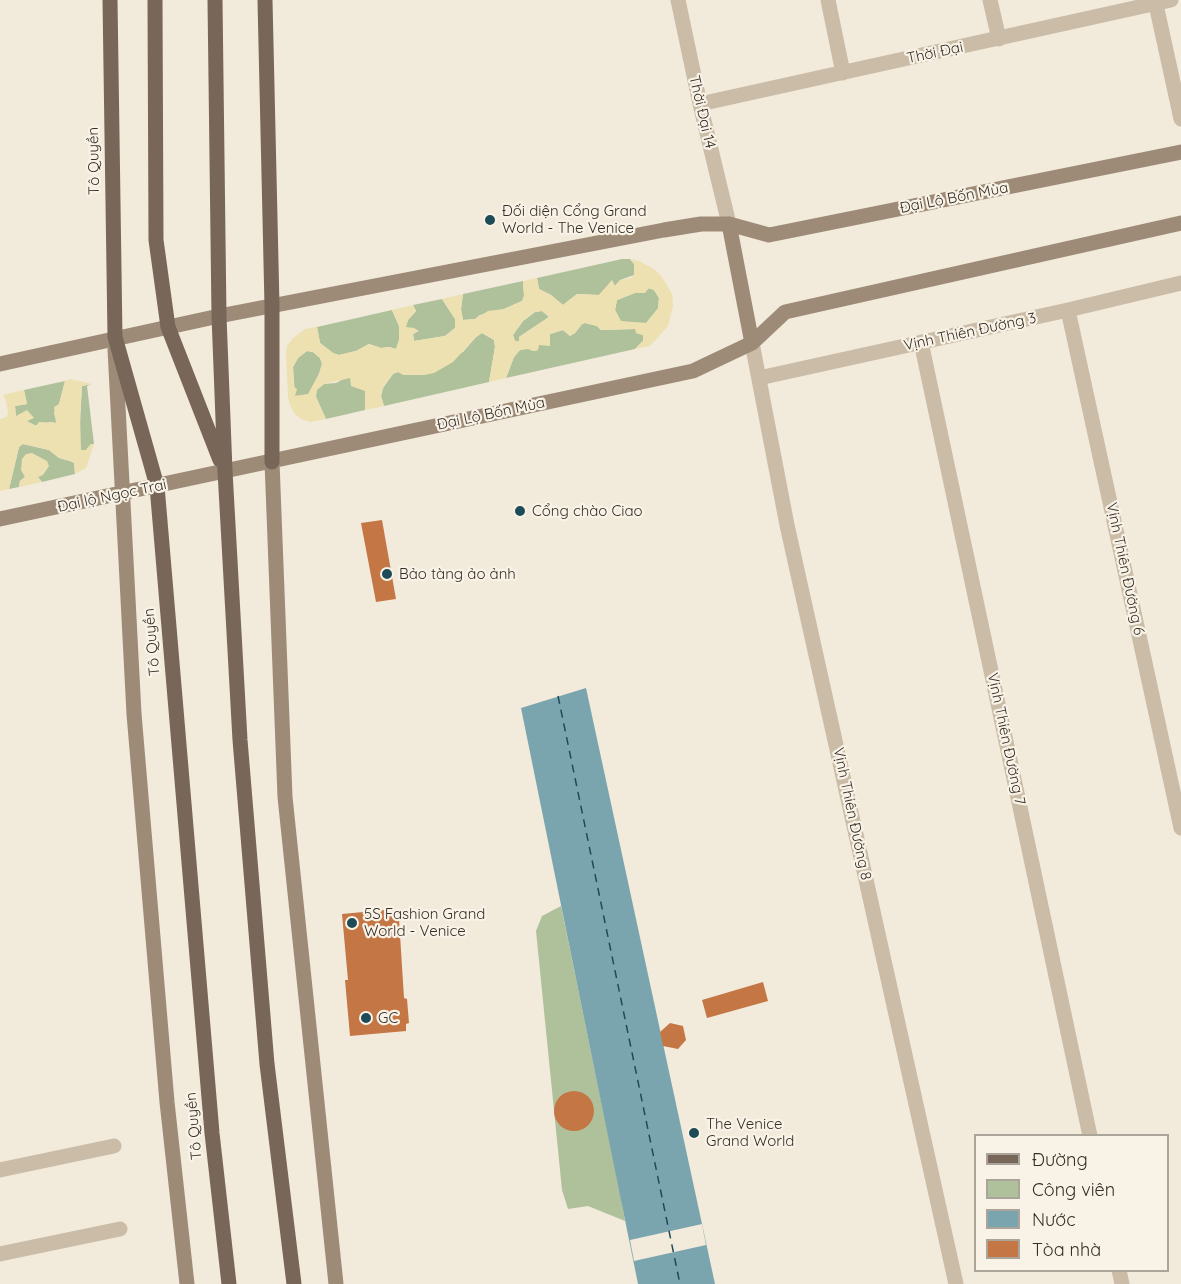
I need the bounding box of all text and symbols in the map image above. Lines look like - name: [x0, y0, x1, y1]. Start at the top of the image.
- street label: Thời Đại: [905, 38, 965, 68]
- street label: Thời Đại 14: [685, 74, 719, 150]
- street label: Tô Quyền: [84, 127, 104, 195]
- street label: Đại Lộ Bốn Mùa: [898, 179, 1010, 217]
- place label: Đối diện Cổng Grand World - The Venice: [502, 202, 647, 237]
- marker: Đối diện Cổng Grand World - The Venice: [483, 213, 497, 227]
- street label: Vịnh Thiên Đường 3: [902, 309, 1038, 355]
- street label: Đại Lộ Bốn Mùa: [435, 394, 547, 434]
- street label: Đại lộ Ngọc Trai: [56, 476, 168, 516]
- street label: Vịnh Thiên Đường 6: [1102, 501, 1148, 637]
- place label: Cổng chào Ciao: [532, 502, 643, 520]
- marker: Cổng chào Ciao: [513, 504, 527, 518]
- place label: Bảo tàng ảo ảnh: [399, 565, 516, 583]
- marker: Bảo tàng ảo ảnh: [380, 567, 394, 581]
- street label: Tô Quyền: [140, 607, 164, 677]
- street label: Vịnh Thiên Đường 7: [983, 671, 1029, 807]
- street label: Vịnh Thiên Đường 8: [829, 746, 875, 882]
- place label: 5S Fashion Grand World - Venice: [364, 905, 485, 940]
- marker: 5S Fashion Grand World - Venice: [345, 916, 359, 930]
- place label: GC: [378, 1009, 398, 1027]
- marker: GC: [359, 1011, 373, 1025]
- street label: Tô Quyền: [182, 1091, 206, 1161]
- place label: The Venice Grand World: [706, 1115, 794, 1150]
- marker: The Venice Grand World: [687, 1126, 701, 1140]
- legend: [974, 1134, 1169, 1272]
- text: Đường: [1032, 1148, 1088, 1171]
- text: Công viên: [1032, 1178, 1115, 1201]
- text: Nước: [1032, 1208, 1076, 1231]
- text: Tòa nhà: [1032, 1238, 1101, 1261]

